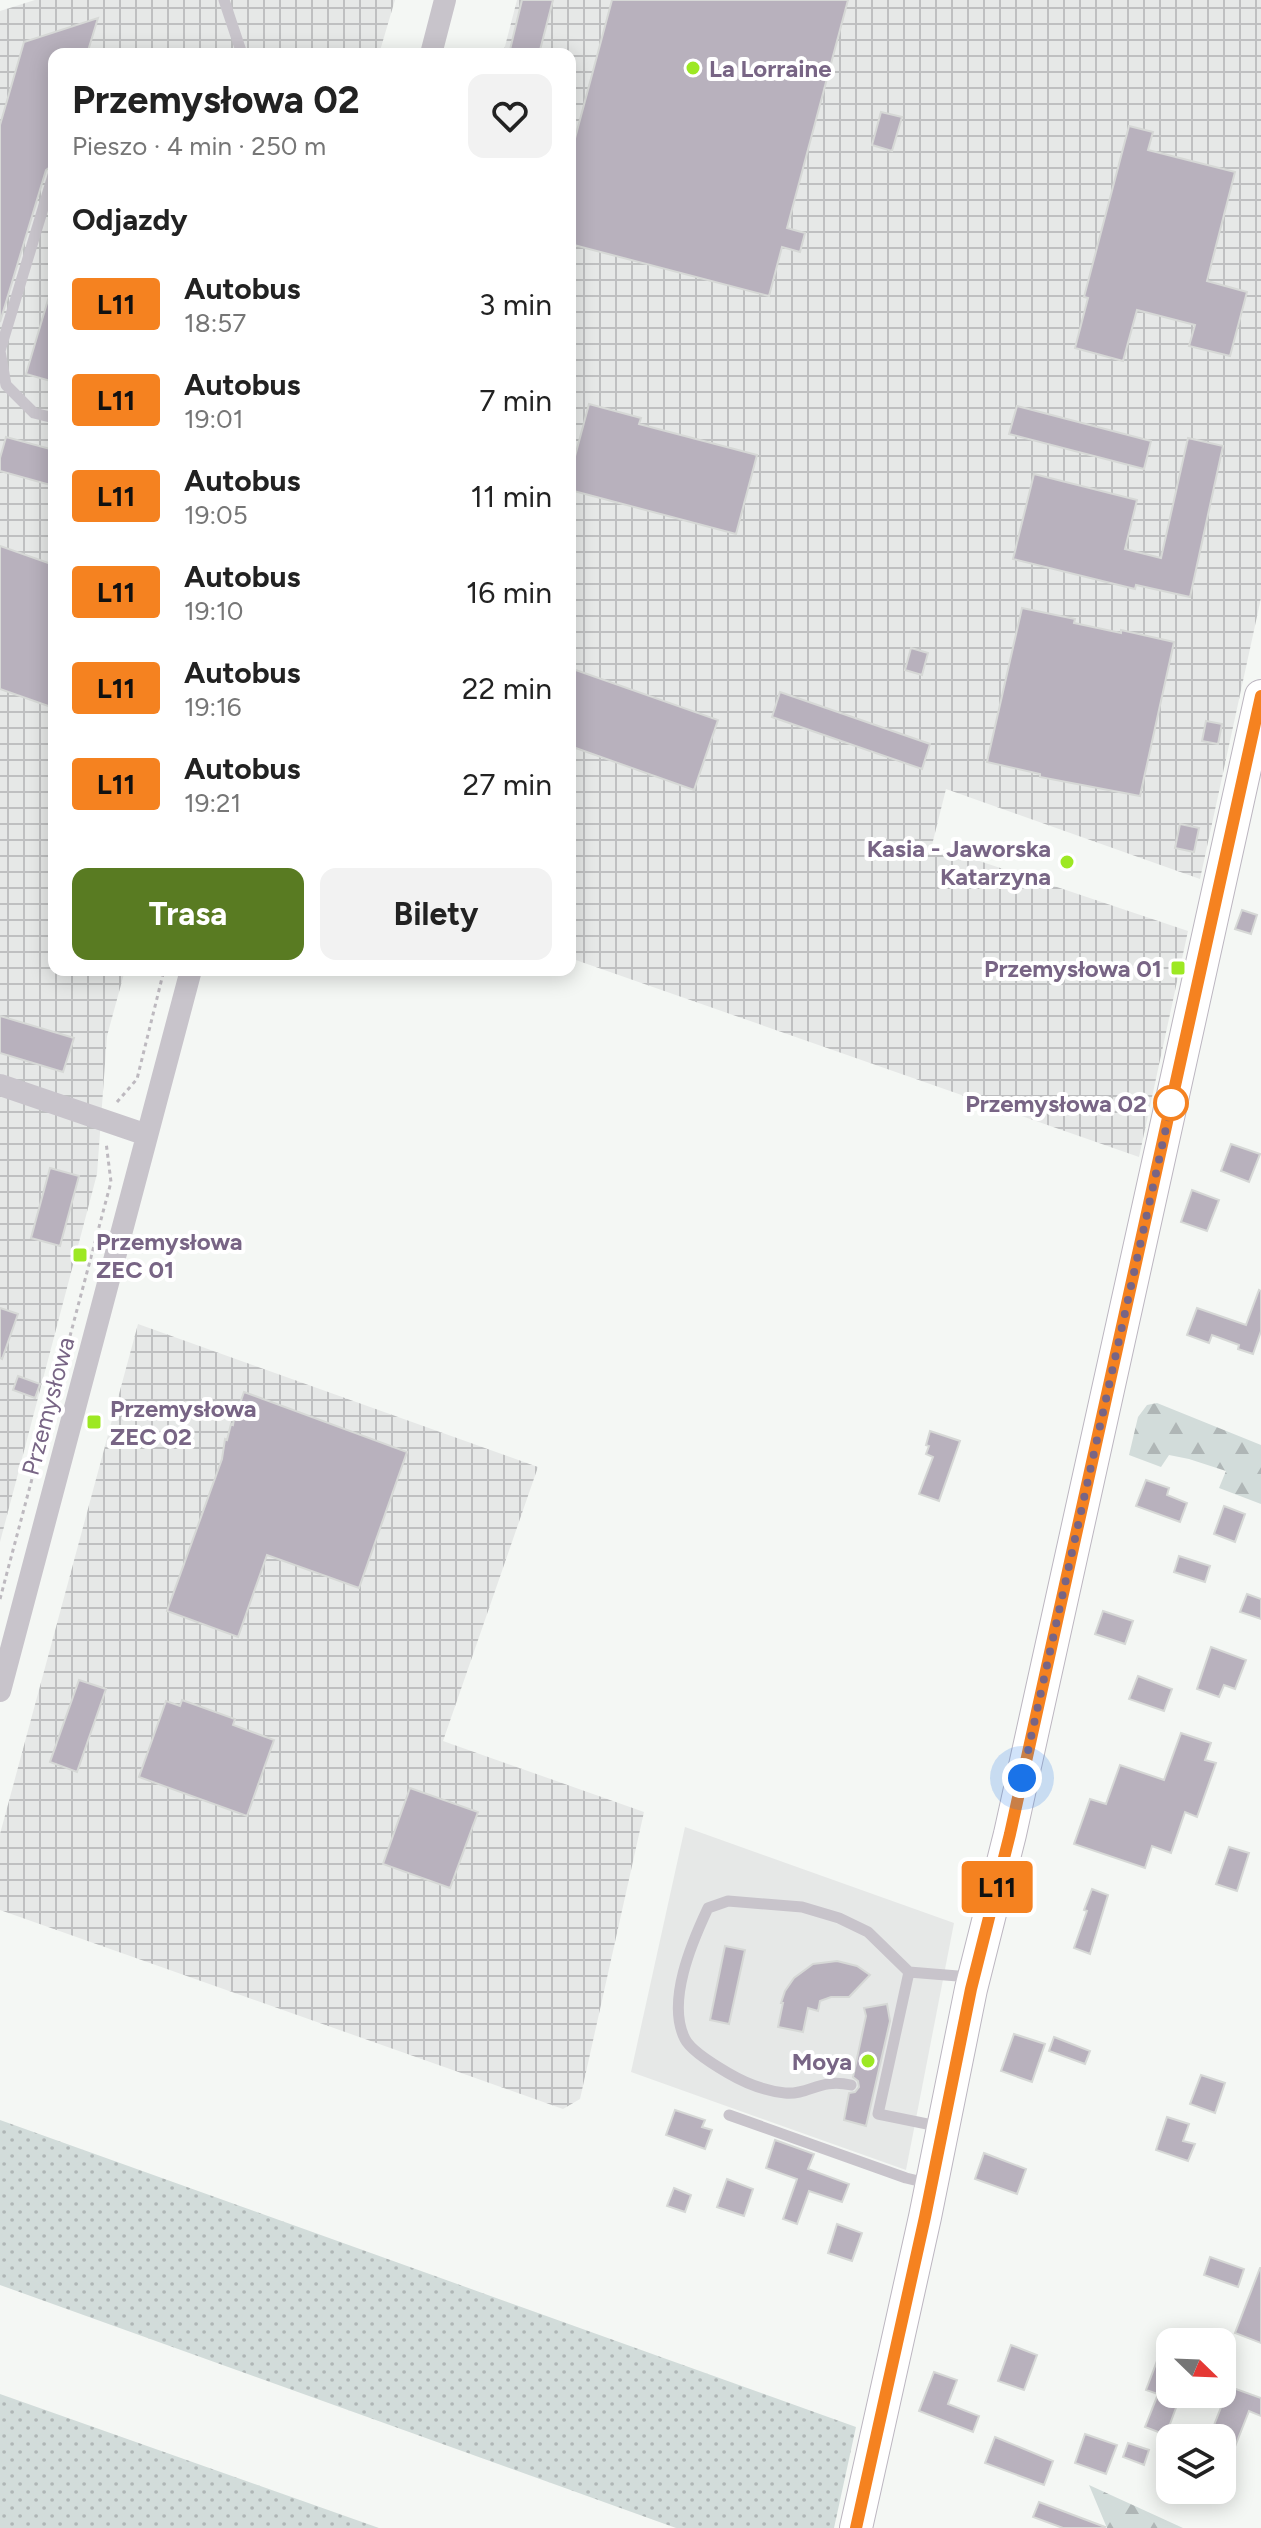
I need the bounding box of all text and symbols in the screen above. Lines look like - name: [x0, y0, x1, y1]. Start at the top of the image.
- place label: La Lorraine: [709, 54, 831, 83]
- marker: La Lorraine: [684, 59, 702, 77]
- button: heart: [468, 74, 552, 158]
- text: Przemysłowa 02: [72, 77, 360, 123]
- text: Pieszo · 4 min · 250 m: [72, 130, 326, 162]
- text: Odjazdy: [72, 201, 188, 238]
- text: Autobus: [184, 270, 301, 307]
- text: 3 min: [479, 286, 552, 323]
- text: L11: [97, 287, 135, 321]
- text: 18:57: [184, 307, 246, 339]
- text: Autobus: [184, 366, 301, 403]
- text: 7 min: [479, 382, 552, 419]
- text: L11: [97, 383, 135, 417]
- text: 19:01: [184, 403, 243, 435]
- text: Autobus: [184, 462, 301, 499]
- text: 11 min: [471, 478, 552, 515]
- text: L11: [97, 479, 135, 513]
- text: 19:05: [184, 499, 248, 531]
- text: Autobus: [184, 558, 301, 595]
- text: 16 min: [466, 574, 552, 611]
- text: L11: [97, 575, 135, 609]
- text: 19:10: [184, 595, 243, 627]
- text: Autobus: [184, 654, 301, 691]
- text: 22 min: [462, 670, 552, 707]
- text: L11: [97, 671, 135, 705]
- text: 19:16: [184, 691, 242, 723]
- text: Autobus: [184, 750, 301, 787]
- text: 27 min: [462, 766, 552, 803]
- text: L11: [97, 767, 135, 801]
- text: 19:21: [184, 787, 241, 819]
- place label: Kasia - Jaworska Katarzyna: [867, 834, 1051, 891]
- marker: Kasia - Jaworska Katarzyna: [1058, 853, 1076, 871]
- button: Trasa: [72, 868, 304, 960]
- button: Bilety: [320, 868, 552, 960]
- place label: Przemysłowa 01: [984, 954, 1162, 983]
- marker: Przemysłowa 01: [1169, 959, 1187, 977]
- marker: Przemysłowa 02: [1154, 1086, 1188, 1120]
- place label: Przemysłowa 02: [965, 1089, 1147, 1118]
- place label: Przemysłowa ZEC 01: [96, 1227, 243, 1284]
- marker: Przemysłowa ZEC 01: [71, 1246, 89, 1264]
- street label: Przemysłowa: [16, 1334, 80, 1478]
- place label: Przemysłowa ZEC 02: [110, 1394, 257, 1451]
- marker: Przemysłowa ZEC 02: [85, 1413, 103, 1431]
- your location: [1002, 1758, 1042, 1798]
- line badge: L11: [951, 1861, 1043, 1913]
- text: L11: [978, 1870, 1016, 1904]
- place label: Moya: [792, 2047, 852, 2076]
- marker: Moya: [859, 2052, 877, 2070]
- north arrow: [1156, 2328, 1236, 2408]
- map controls: [1156, 2328, 1236, 2504]
- button: layers: [1156, 2424, 1236, 2504]

